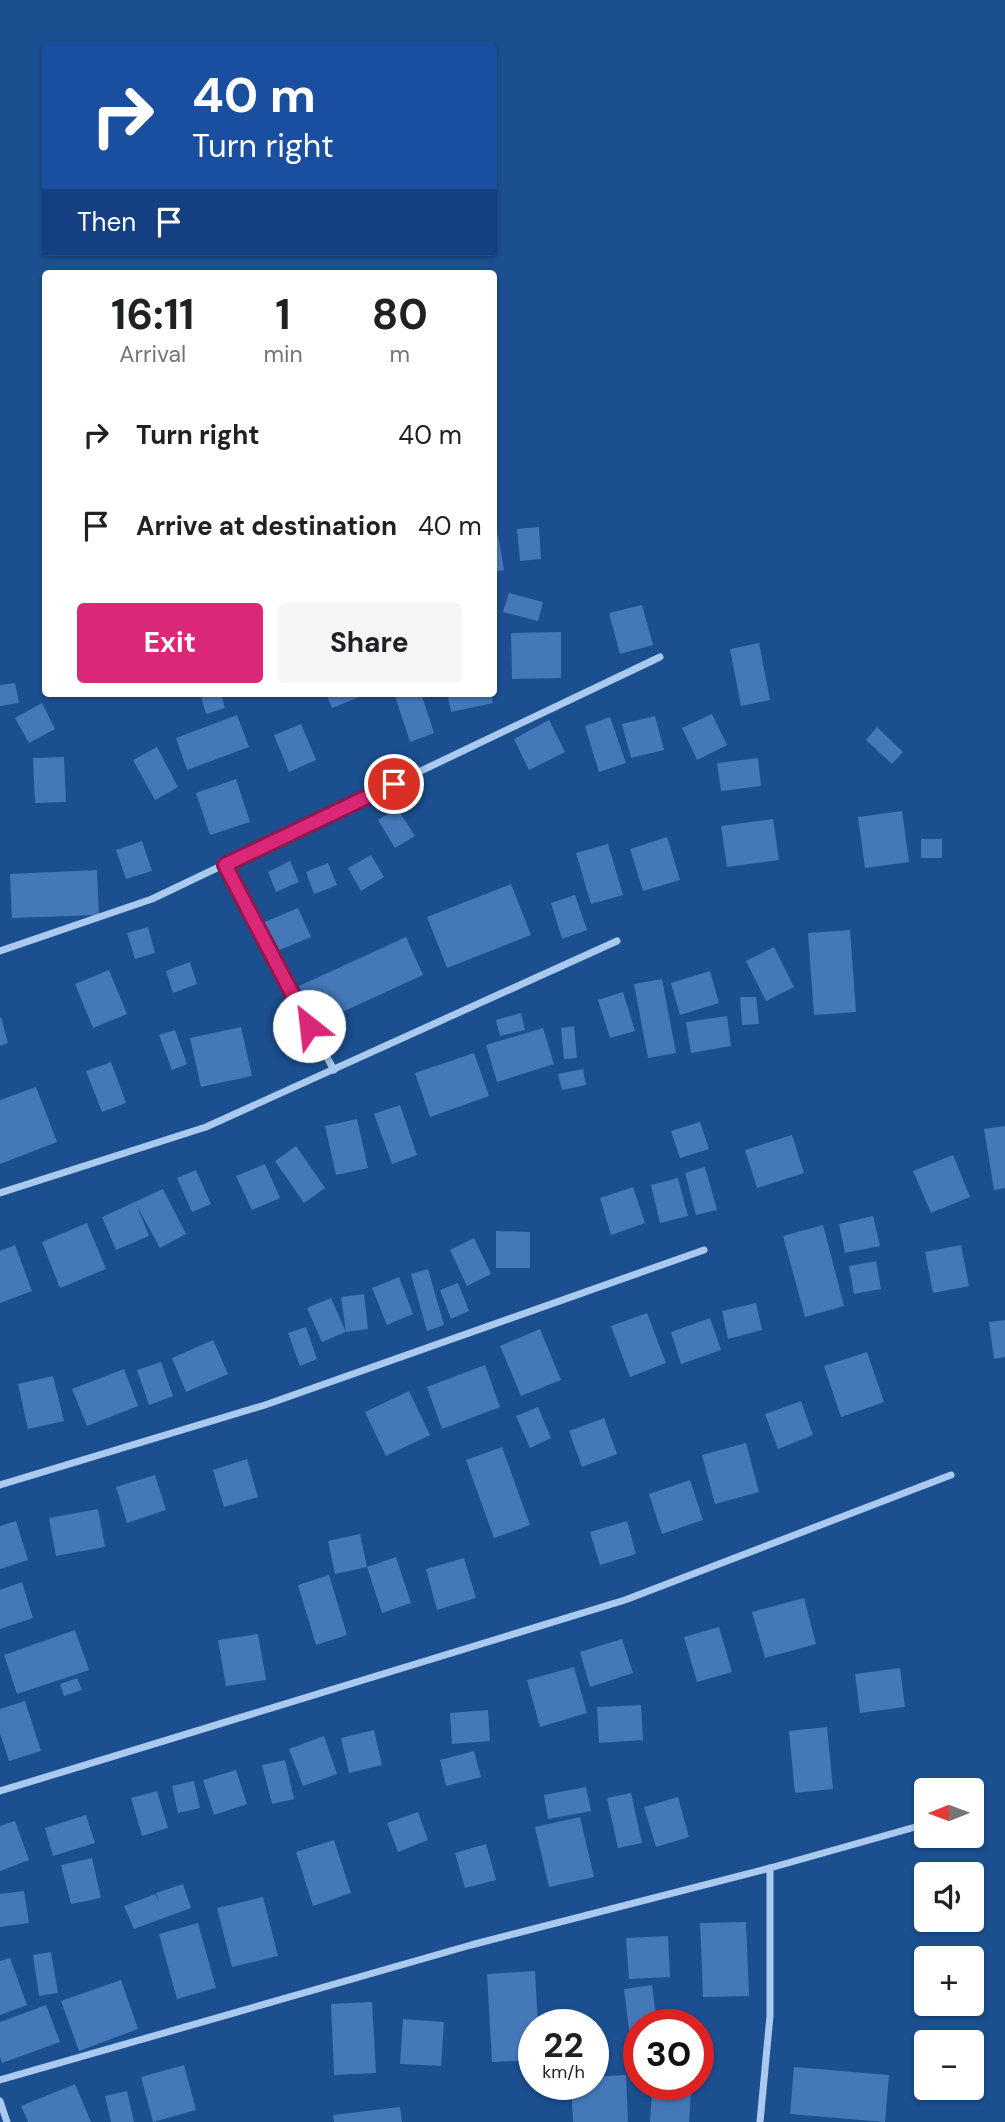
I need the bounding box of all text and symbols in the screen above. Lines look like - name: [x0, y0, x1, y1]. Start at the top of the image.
- text: 40 m: [192, 63, 316, 127]
- icon: right: [77, 70, 168, 161]
- text: Turn right: [192, 125, 334, 167]
- icon: arrive: [150, 203, 188, 241]
- text: Then: [77, 205, 136, 239]
- text: 16:11: [111, 287, 194, 342]
- text: 1: [275, 287, 291, 342]
- text: 80: [372, 287, 428, 342]
- text: Arrival: [119, 339, 186, 369]
- text: min: [263, 339, 303, 369]
- text: m: [390, 339, 410, 369]
- icon: right: [77, 416, 115, 454]
- text: Turn right: [136, 418, 260, 452]
- text: 40 m: [398, 418, 462, 452]
- icon: arrive: [77, 507, 115, 545]
- text: Arrive at destination: [136, 509, 397, 543]
- text: 40 m: [418, 509, 482, 543]
- button: Exit: [77, 603, 263, 683]
- button: Share: [277, 603, 462, 683]
- pin: [364, 754, 424, 814]
- icon: arrive: [375, 765, 413, 803]
- position arrow: [272, 989, 346, 1063]
- north arrow: [914, 1778, 984, 1848]
- map controls: [914, 1778, 984, 2100]
- button: sound: [914, 1862, 984, 1932]
- button: +: [914, 1946, 984, 2016]
- speed limit sign: 30: [623, 2009, 714, 2100]
- text: 22: [543, 2022, 584, 2068]
- button: −: [914, 2030, 984, 2100]
- text: km/h: [542, 2060, 585, 2084]

